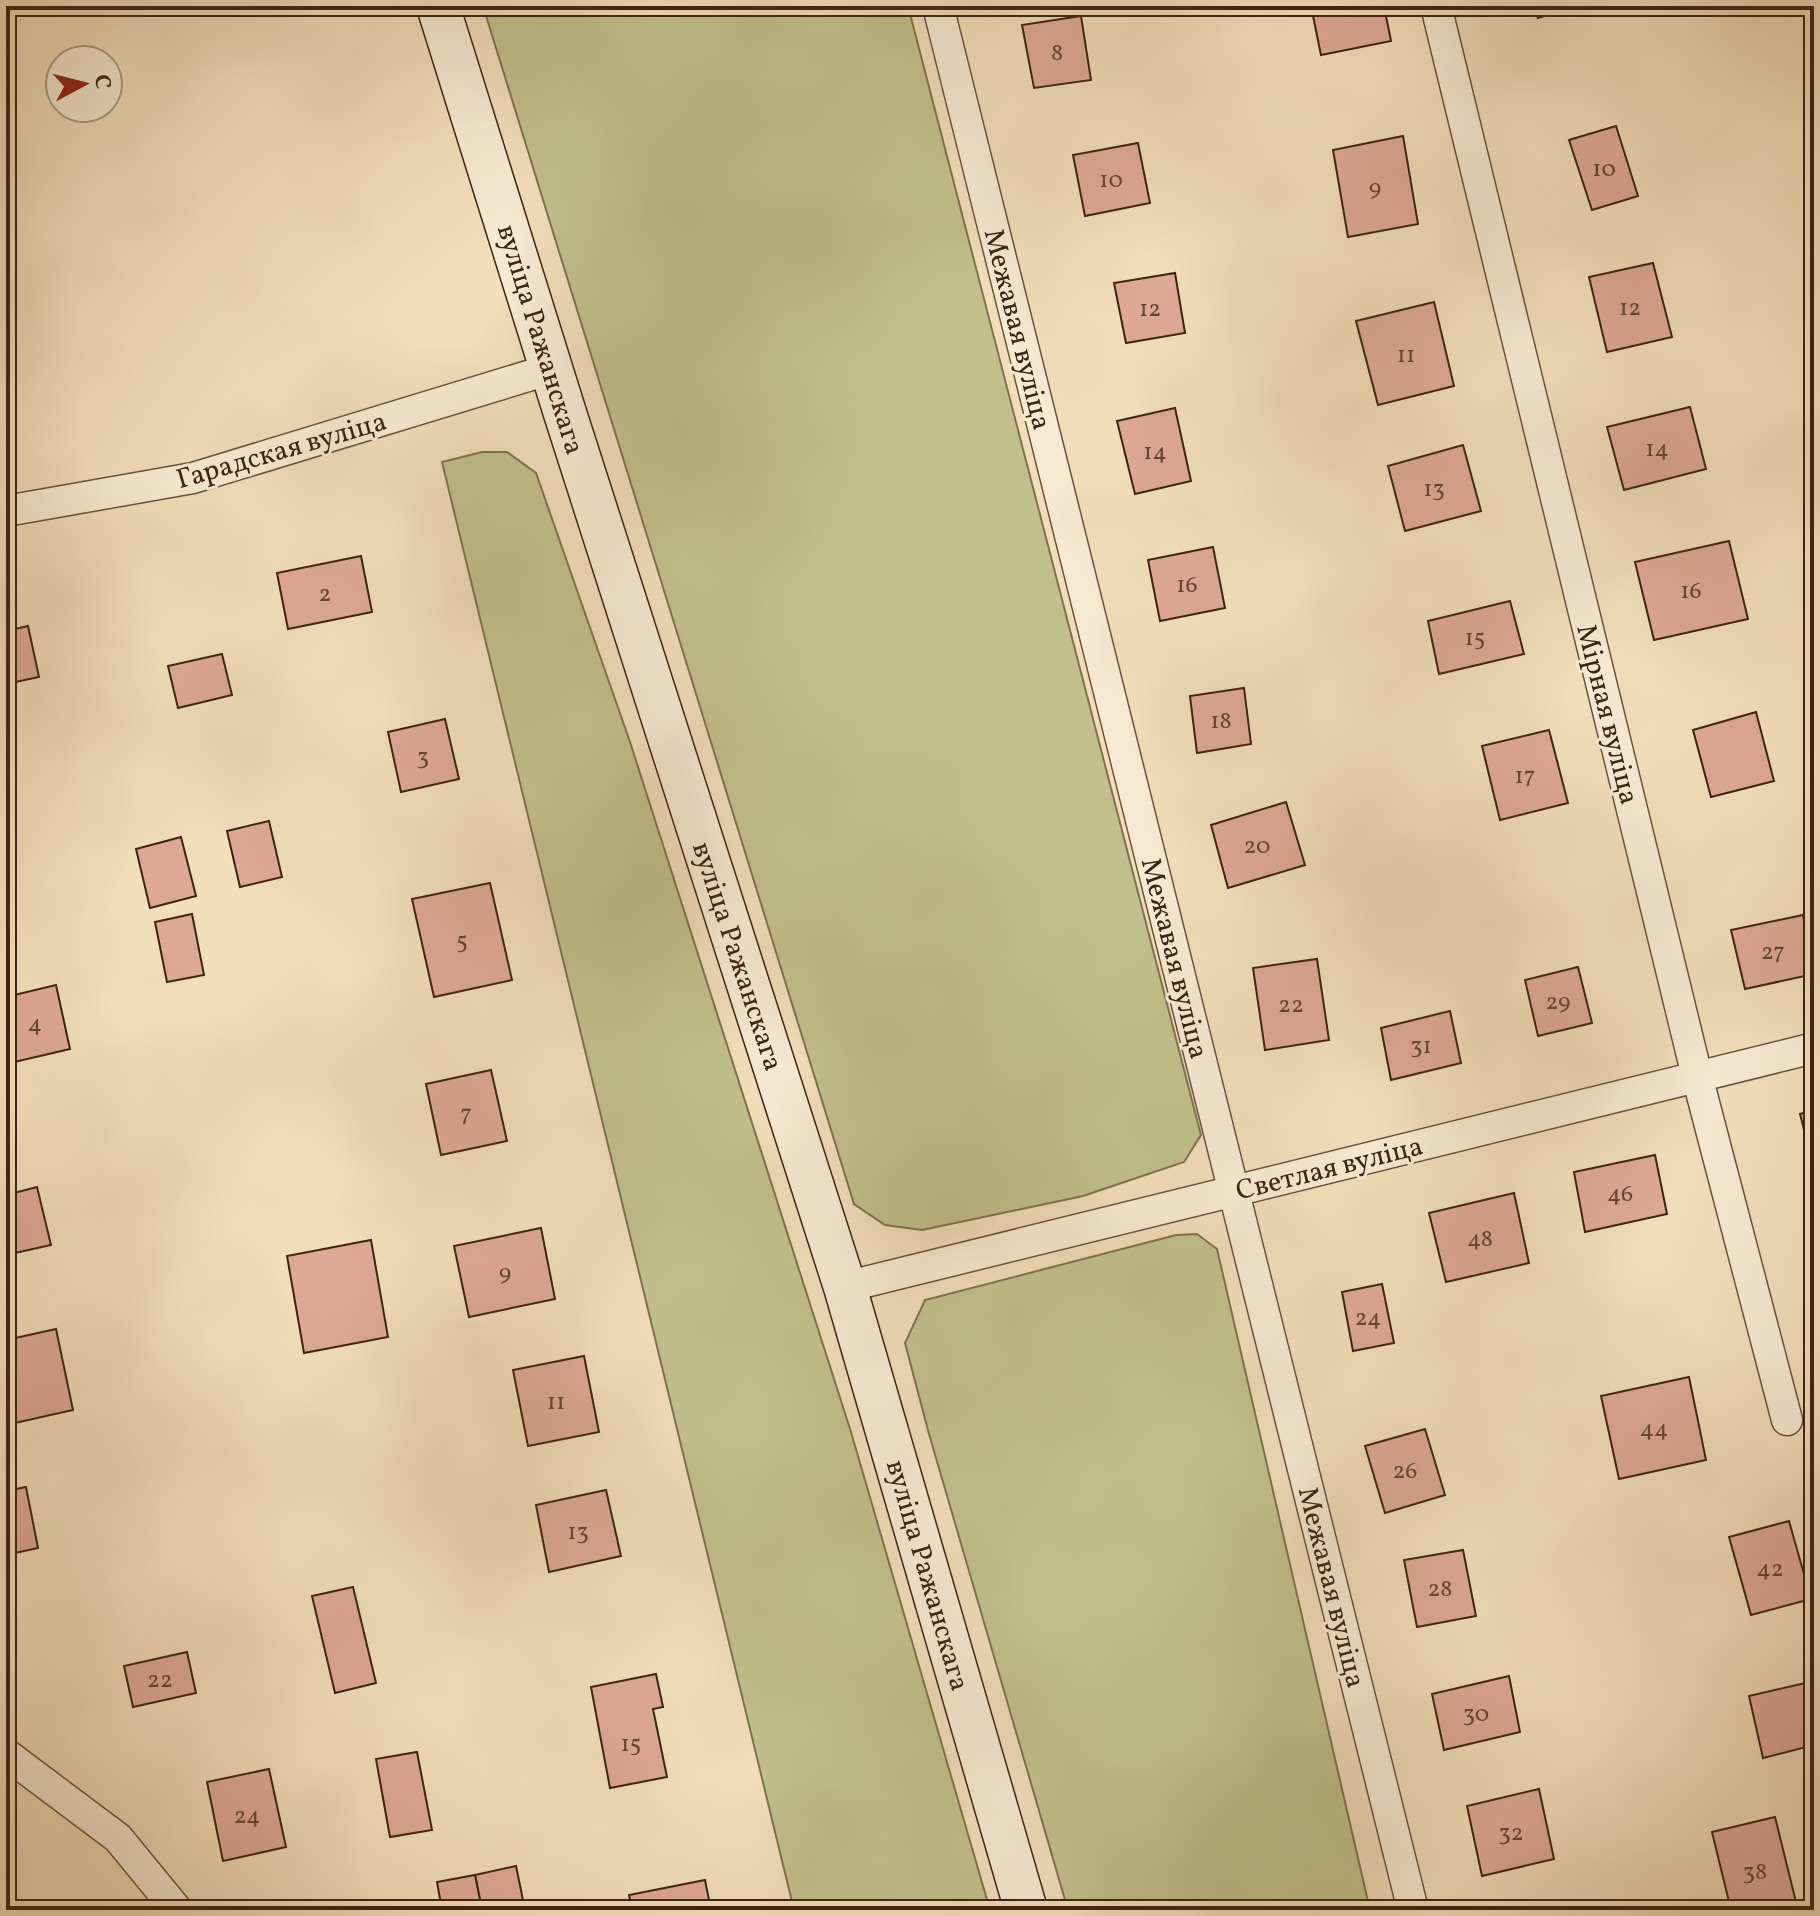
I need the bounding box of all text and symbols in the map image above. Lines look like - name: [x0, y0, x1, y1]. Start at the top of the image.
- house number: 8: [1051, 37, 1063, 71]
- north arrow: [44, 44, 124, 124]
- text: С: [85, 73, 118, 91]
- house number: 10: [1592, 153, 1616, 187]
- house number: 10: [1099, 164, 1123, 198]
- house number: 9: [1369, 172, 1381, 206]
- street label: вуліца Ражанскага: [486, 220, 593, 460]
- street label: Межавая вуліца: [973, 225, 1060, 434]
- house number: 12: [1619, 292, 1641, 326]
- house number: 12: [1139, 293, 1161, 327]
- house number: 11: [1397, 339, 1415, 373]
- street label: Гарадская вуліца: [172, 403, 391, 500]
- house number: 14: [1645, 433, 1669, 467]
- house number: 14: [1143, 436, 1167, 470]
- house number: 13: [1423, 473, 1445, 507]
- house number: 16: [1176, 569, 1198, 603]
- house number: 16: [1680, 575, 1702, 609]
- house number: 2: [319, 578, 331, 612]
- street label: Мірная вуліца: [1565, 621, 1648, 809]
- house number: 15: [1465, 622, 1485, 656]
- house number: 18: [1210, 705, 1232, 739]
- house number: 3: [417, 741, 429, 775]
- house number: 17: [1515, 760, 1535, 794]
- house number: 20: [1243, 830, 1271, 864]
- street label: вуліца Ражанскага: [681, 837, 792, 1076]
- street label: Межавая вуліца: [1130, 854, 1217, 1063]
- house number: 5: [456, 925, 468, 959]
- house number: 27: [1761, 936, 1785, 970]
- house number: 29: [1545, 986, 1571, 1020]
- house number: 22: [1278, 989, 1304, 1023]
- house number: 4: [28, 1008, 42, 1042]
- house number: 31: [1410, 1030, 1432, 1064]
- house number: 7: [460, 1098, 472, 1132]
- street label: Светлая вуліца: [1232, 1127, 1427, 1212]
- house number: 46: [1607, 1178, 1633, 1212]
- house number: 48: [1467, 1223, 1493, 1257]
- house number: 9: [499, 1257, 511, 1291]
- house number: 24: [1355, 1302, 1381, 1336]
- house number: 11: [547, 1386, 565, 1420]
- house number: 44: [1640, 1413, 1668, 1447]
- house number: 26: [1392, 1455, 1418, 1489]
- street label: вуліца Ражанскага: [875, 1456, 978, 1696]
- street label: Межавая вуліца: [1287, 1483, 1374, 1692]
- house number: 13: [567, 1516, 589, 1550]
- house number: 42: [1756, 1553, 1784, 1587]
- house number: 28: [1427, 1573, 1453, 1607]
- house number: 22: [147, 1664, 173, 1698]
- house number: 30: [1463, 1698, 1489, 1732]
- house number: 15: [621, 1728, 641, 1762]
- house number: 24: [234, 1800, 260, 1834]
- house number: 32: [1498, 1817, 1524, 1851]
- house number: 38: [1743, 1856, 1767, 1890]

